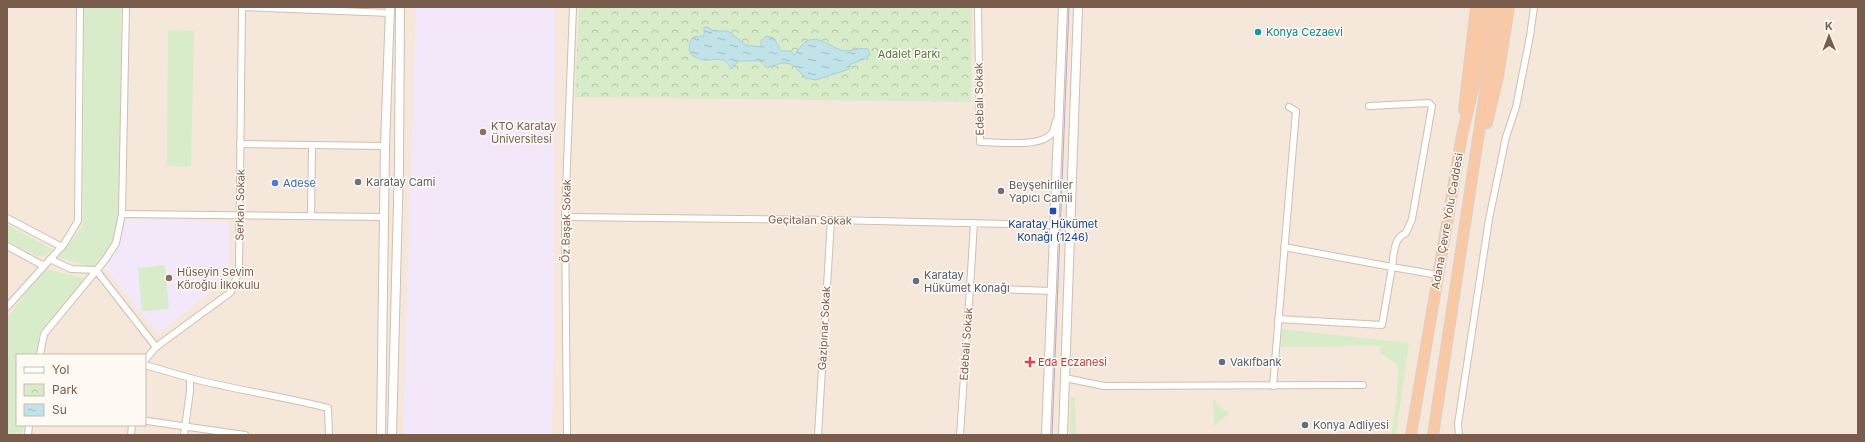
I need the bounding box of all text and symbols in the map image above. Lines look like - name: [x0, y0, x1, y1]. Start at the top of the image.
- north arrow: [1809, 16, 1849, 56]
- text: K: [1825, 19, 1833, 33]
- place label: Konya Cezaevi: [1266, 25, 1343, 39]
- marker: Konya Cezaevi: [1253, 27, 1263, 37]
- park label: Adalet Parkı: [878, 47, 940, 61]
- street label: Edebalı Sokak: [971, 62, 987, 136]
- place label: KTO Karatay Üniversitesi: [491, 119, 556, 146]
- marker: KTO Karatay Üniversitesi: [478, 127, 488, 137]
- street label: Adana Çevre Yolu Caddesi: [1428, 152, 1466, 290]
- street label: Serkan Sokak: [232, 169, 248, 241]
- place label: Karatay Cami: [366, 175, 435, 189]
- place label: Adese: [283, 176, 316, 190]
- marker: Karatay Cami: [353, 177, 363, 187]
- marker: Adese: [270, 178, 280, 188]
- place label: Beyşehirliler Yapıcı Camii: [1009, 178, 1073, 205]
- street label: Öz Başak Sokak: [558, 179, 574, 263]
- marker: Beyşehirliler Yapıcı Camii: [996, 186, 1006, 196]
- marker: Karatay Hükümet Konağı (1246): [1048, 206, 1058, 216]
- street label: Geçitalan Sokak: [768, 212, 852, 228]
- place label: Karatay Hükümet Konağı (1246): [1008, 217, 1098, 244]
- place label: Hüseyin Sevim Köroğlu İlkokulu: [177, 265, 260, 292]
- place label: Karatay Hükümet Konağı: [924, 268, 1010, 295]
- marker: Hüseyin Sevim Köroğlu İlkokulu: [164, 273, 174, 283]
- marker: Karatay Hükümet Konağı: [911, 276, 921, 286]
- street label: Gazipınar Sokak: [815, 286, 833, 370]
- street label: Edebali Sokak: [956, 307, 976, 381]
- legend: [16, 354, 146, 426]
- place label: Eda Eczanesi: [1038, 355, 1107, 369]
- place label: Vakıfbank: [1230, 355, 1282, 369]
- marker: Eda Eczanesi: [1025, 357, 1035, 367]
- marker: Vakıfbank: [1217, 357, 1227, 367]
- text: Yol: [52, 362, 69, 377]
- text: Park: [52, 382, 78, 397]
- text: Su: [52, 402, 67, 417]
- place label: Konya Adliyesi: [1313, 418, 1389, 432]
- marker: Konya Adliyesi: [1300, 420, 1310, 430]

